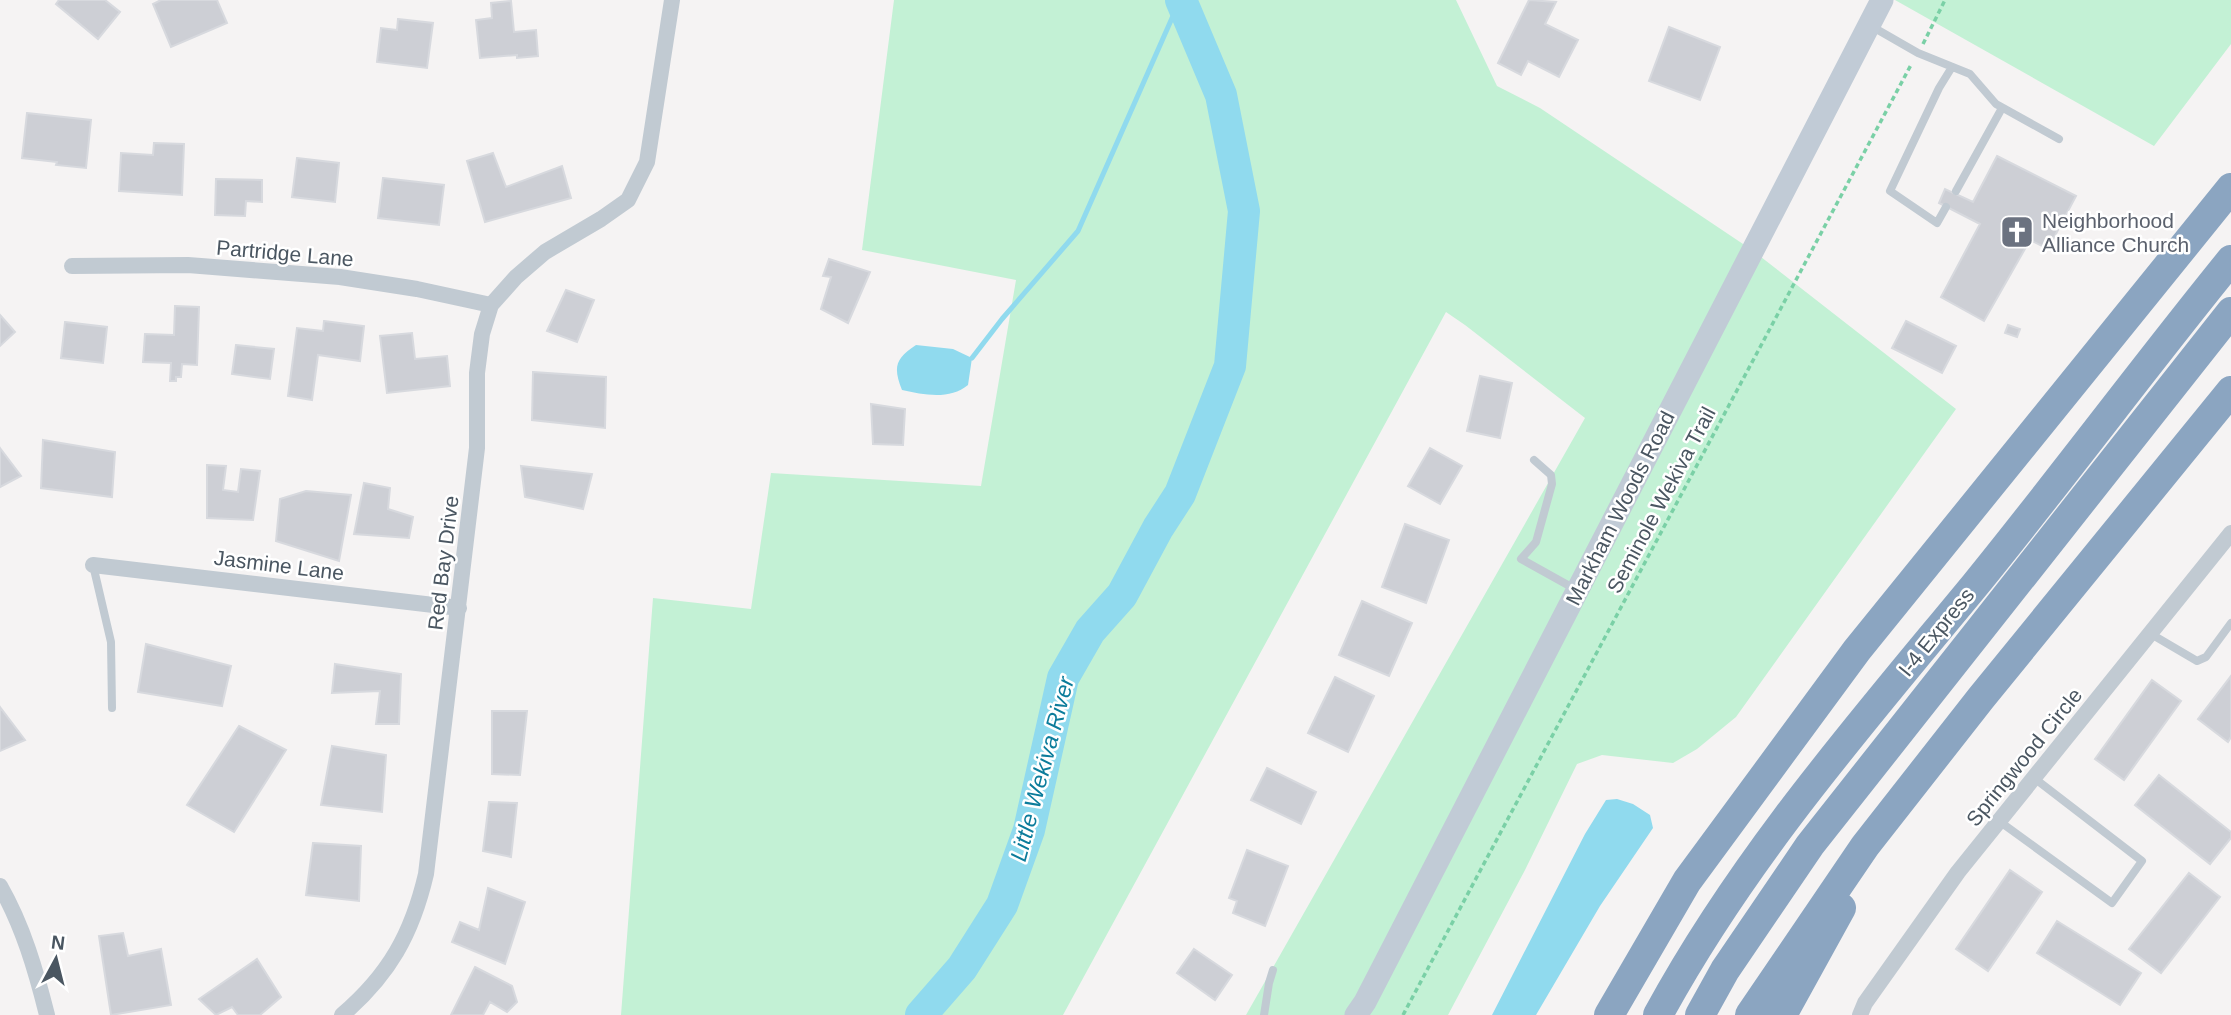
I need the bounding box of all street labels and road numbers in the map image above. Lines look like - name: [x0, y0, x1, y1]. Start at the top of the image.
- street label: Partridge Lane: [215, 236, 355, 270]
- street label: Seminole Wekiva Trail: [1602, 403, 1720, 597]
- street label: Markham Woods Road: [1561, 407, 1679, 609]
- street label: Red Bay Drive: [423, 494, 463, 632]
- street label: Jasmine Lane: [213, 546, 345, 584]
- street label: I-4 Express: [1894, 583, 1978, 681]
- street label: Springwood Circle: [1961, 684, 2087, 830]

